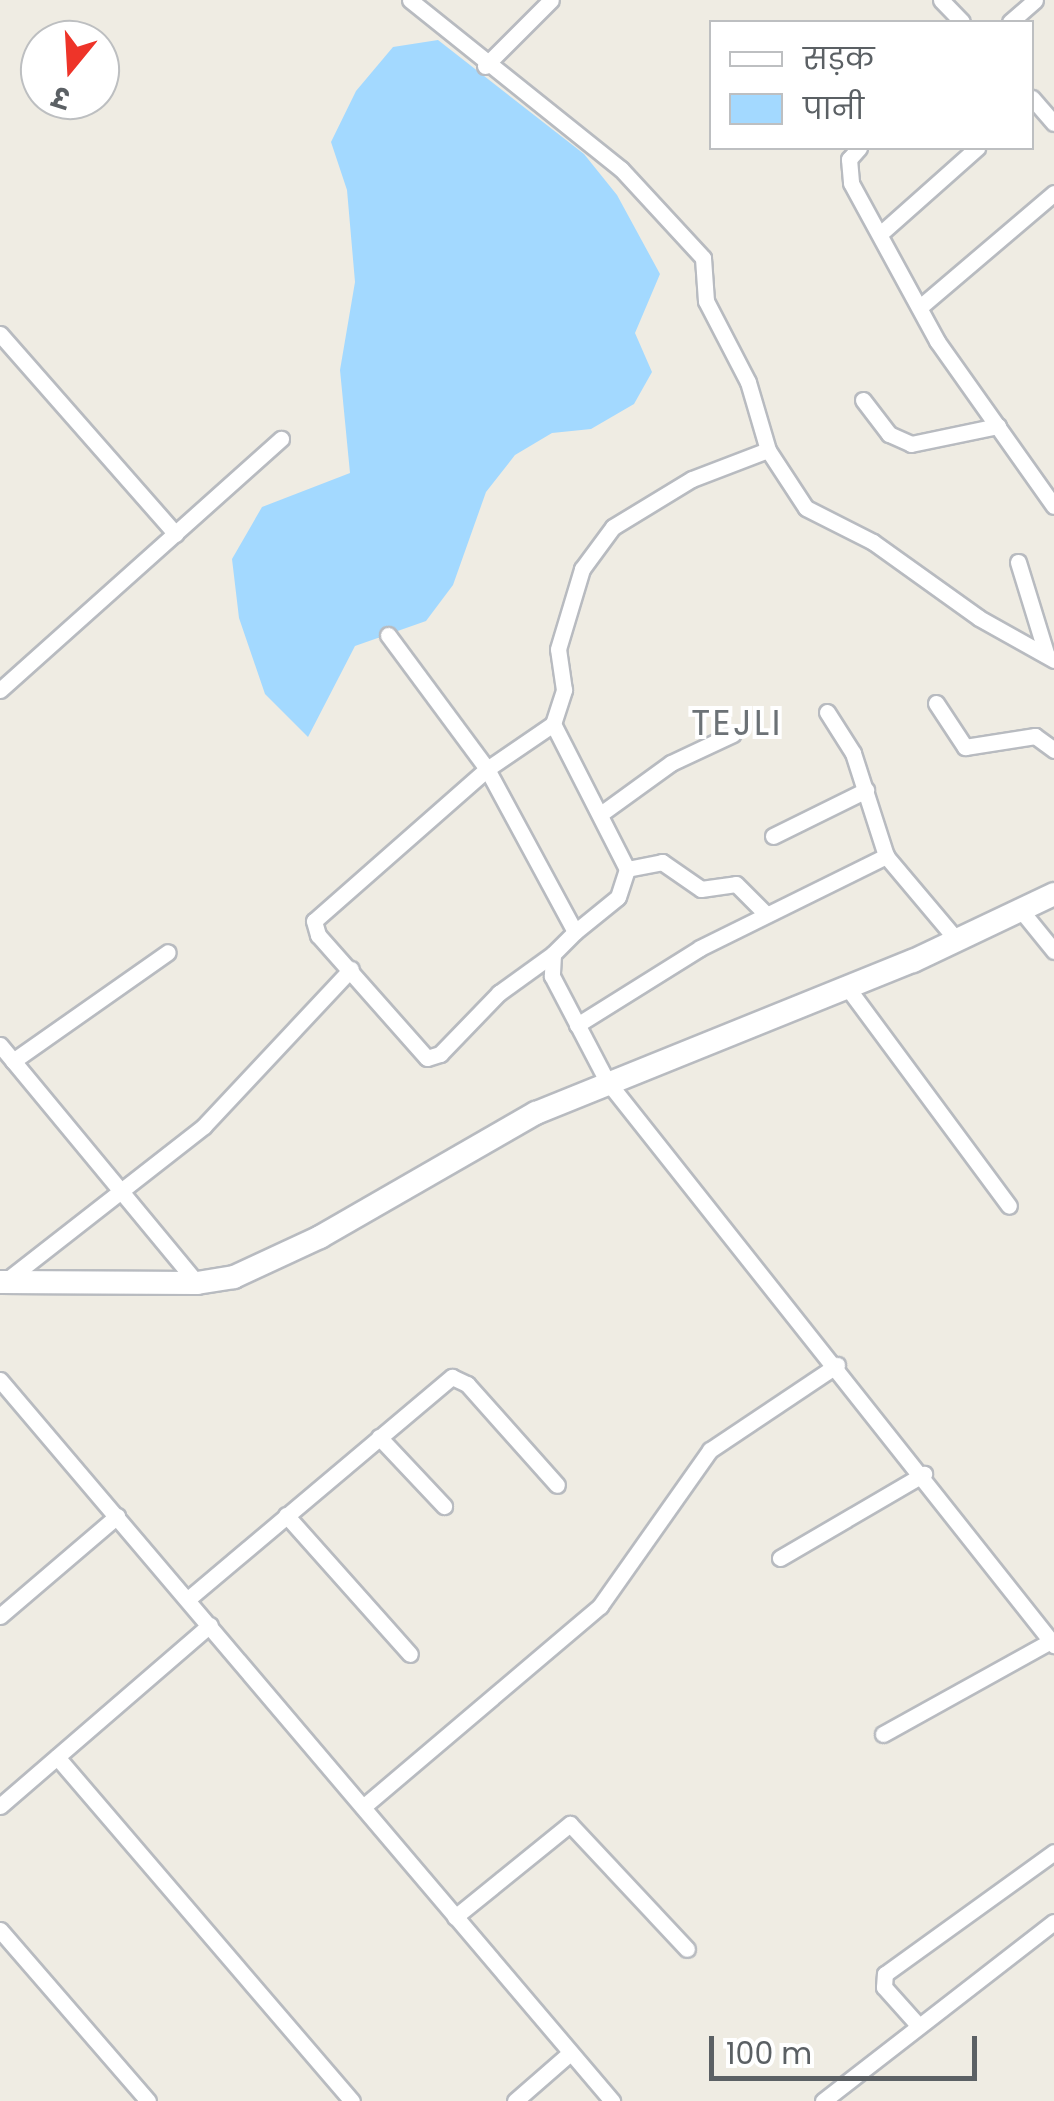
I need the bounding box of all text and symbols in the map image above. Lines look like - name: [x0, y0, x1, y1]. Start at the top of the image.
- north arrow: [20, 20, 120, 120]
- legend: [709, 20, 1034, 150]
- text: सड़क: [803, 37, 875, 80]
- text: उ: [48, 76, 75, 118]
- text: पानी: [803, 87, 864, 130]
- district label: TEJLI: [691, 702, 783, 744]
- scale bar: [714, 2016, 982, 2078]
- text: 100 m: [726, 2032, 812, 2075]

